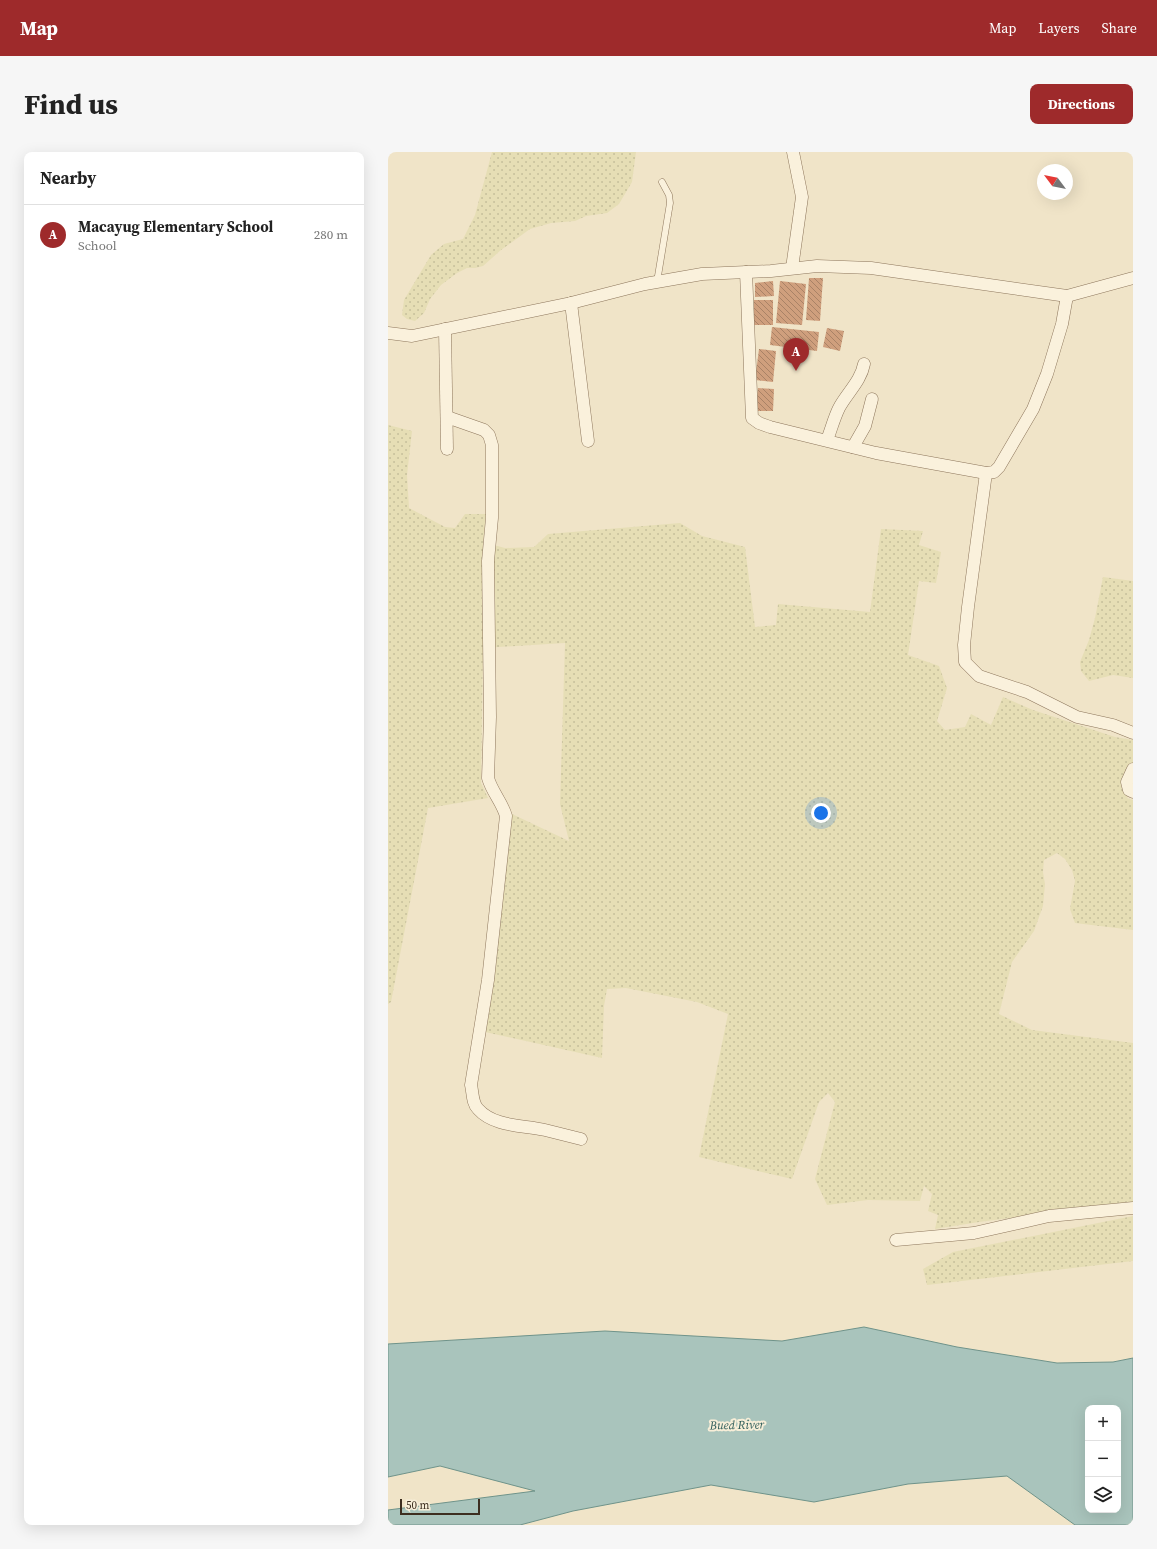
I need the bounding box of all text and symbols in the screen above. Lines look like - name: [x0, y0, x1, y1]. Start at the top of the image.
- text: Map: [20, 15, 58, 41]
- text: Map: [989, 18, 1016, 38]
- text: Layers: [1038, 18, 1080, 38]
- text: Share: [1102, 18, 1137, 38]
- button: Directions: [1030, 84, 1133, 124]
- text: Find us: [24, 85, 118, 123]
- north arrow: [1037, 164, 1073, 200]
- text: Nearby: [40, 166, 96, 190]
- text: Macayug Elementary School: [78, 216, 273, 237]
- text: A: [49, 226, 57, 243]
- text: 280 m: [314, 226, 348, 243]
- text: School: [78, 237, 117, 254]
- pin: A: [783, 338, 809, 371]
- your location: [811, 803, 831, 823]
- map controls: [1085, 1405, 1121, 1513]
- button: +: [1085, 1405, 1121, 1441]
- water label: Bued River: [709, 1417, 766, 1433]
- button: −: [1085, 1441, 1121, 1477]
- button: layers: [1085, 1477, 1121, 1513]
- scale bar: [400, 1497, 480, 1516]
- text: 50 m: [406, 1498, 429, 1513]

